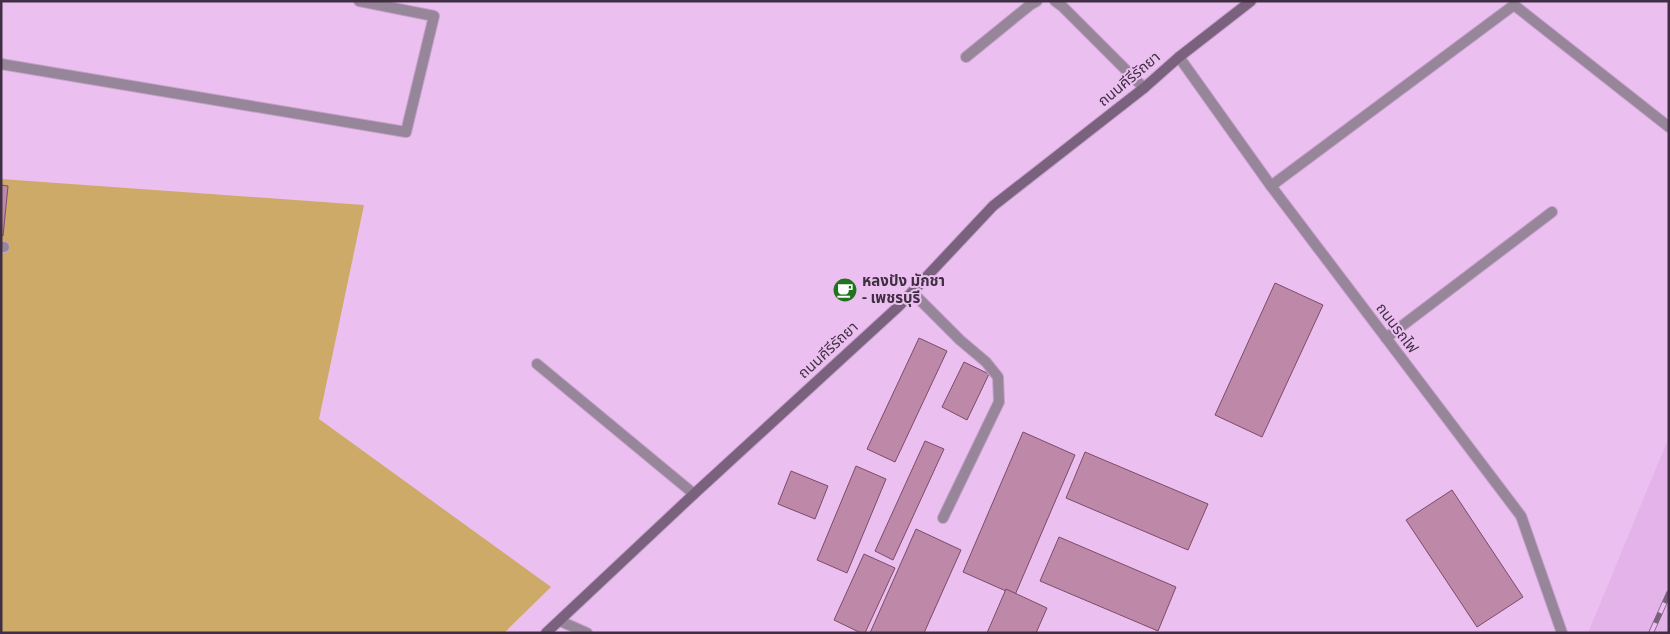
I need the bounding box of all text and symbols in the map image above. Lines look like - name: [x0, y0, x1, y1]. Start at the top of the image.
- street label: ถนนคีรีรัถยา: [1094, 48, 1163, 109]
- place label: หลงปัง มักชา - เพชรบุรี: [862, 272, 945, 307]
- cafe icon: หลงปัง มักชา - เพชรบุรี: [832, 277, 858, 303]
- street label: ถนนรถไฟ: [1373, 299, 1422, 356]
- street label: ถนนคีรีรัถยา: [794, 318, 861, 382]

